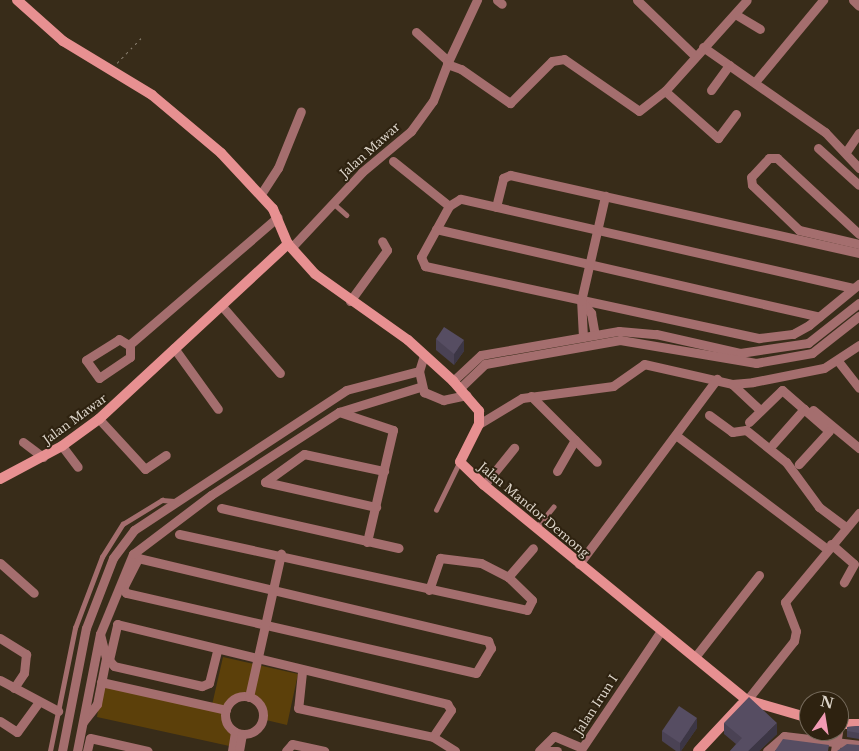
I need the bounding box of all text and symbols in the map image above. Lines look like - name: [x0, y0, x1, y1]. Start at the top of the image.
- street label: Jalan Mawar: [337, 119, 403, 181]
- street label: Jalan Mawar: [40, 391, 110, 447]
- street label: Jalan Mandor Demong: [476, 459, 592, 561]
- street label: Jalan Irun I: [571, 672, 621, 738]
- north arrow: [799, 691, 849, 741]
- text: N: [819, 692, 836, 713]

